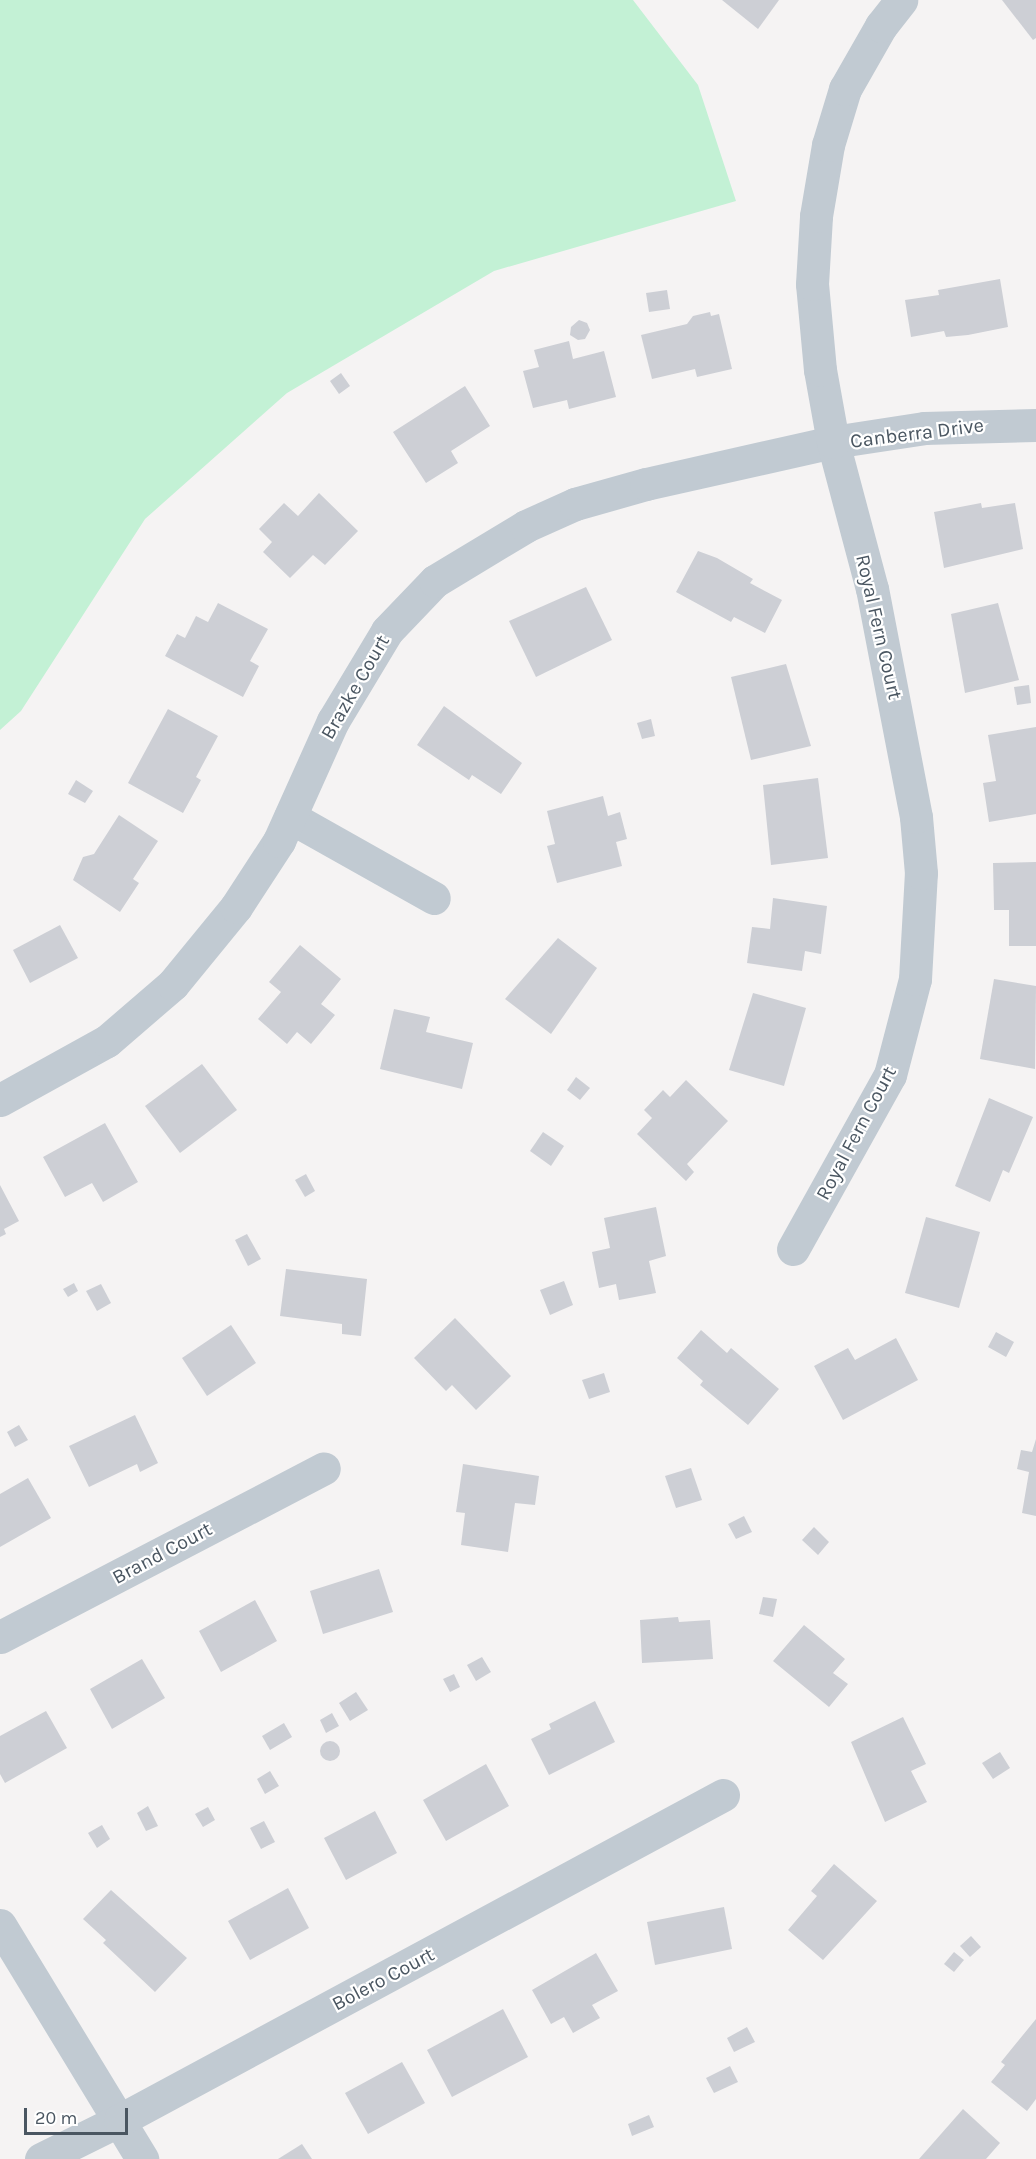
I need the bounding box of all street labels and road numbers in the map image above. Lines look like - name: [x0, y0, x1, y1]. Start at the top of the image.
- street label: Canberra Drive: [849, 413, 985, 453]
- street label: Royal Fern Court: [851, 552, 907, 702]
- street label: Brazke Court: [315, 631, 395, 743]
- street label: Royal Fern Court: [811, 1062, 901, 1204]
- street label: Brand Court: [108, 1517, 216, 1589]
- street label: Bolero Court: [328, 1942, 438, 2016]

